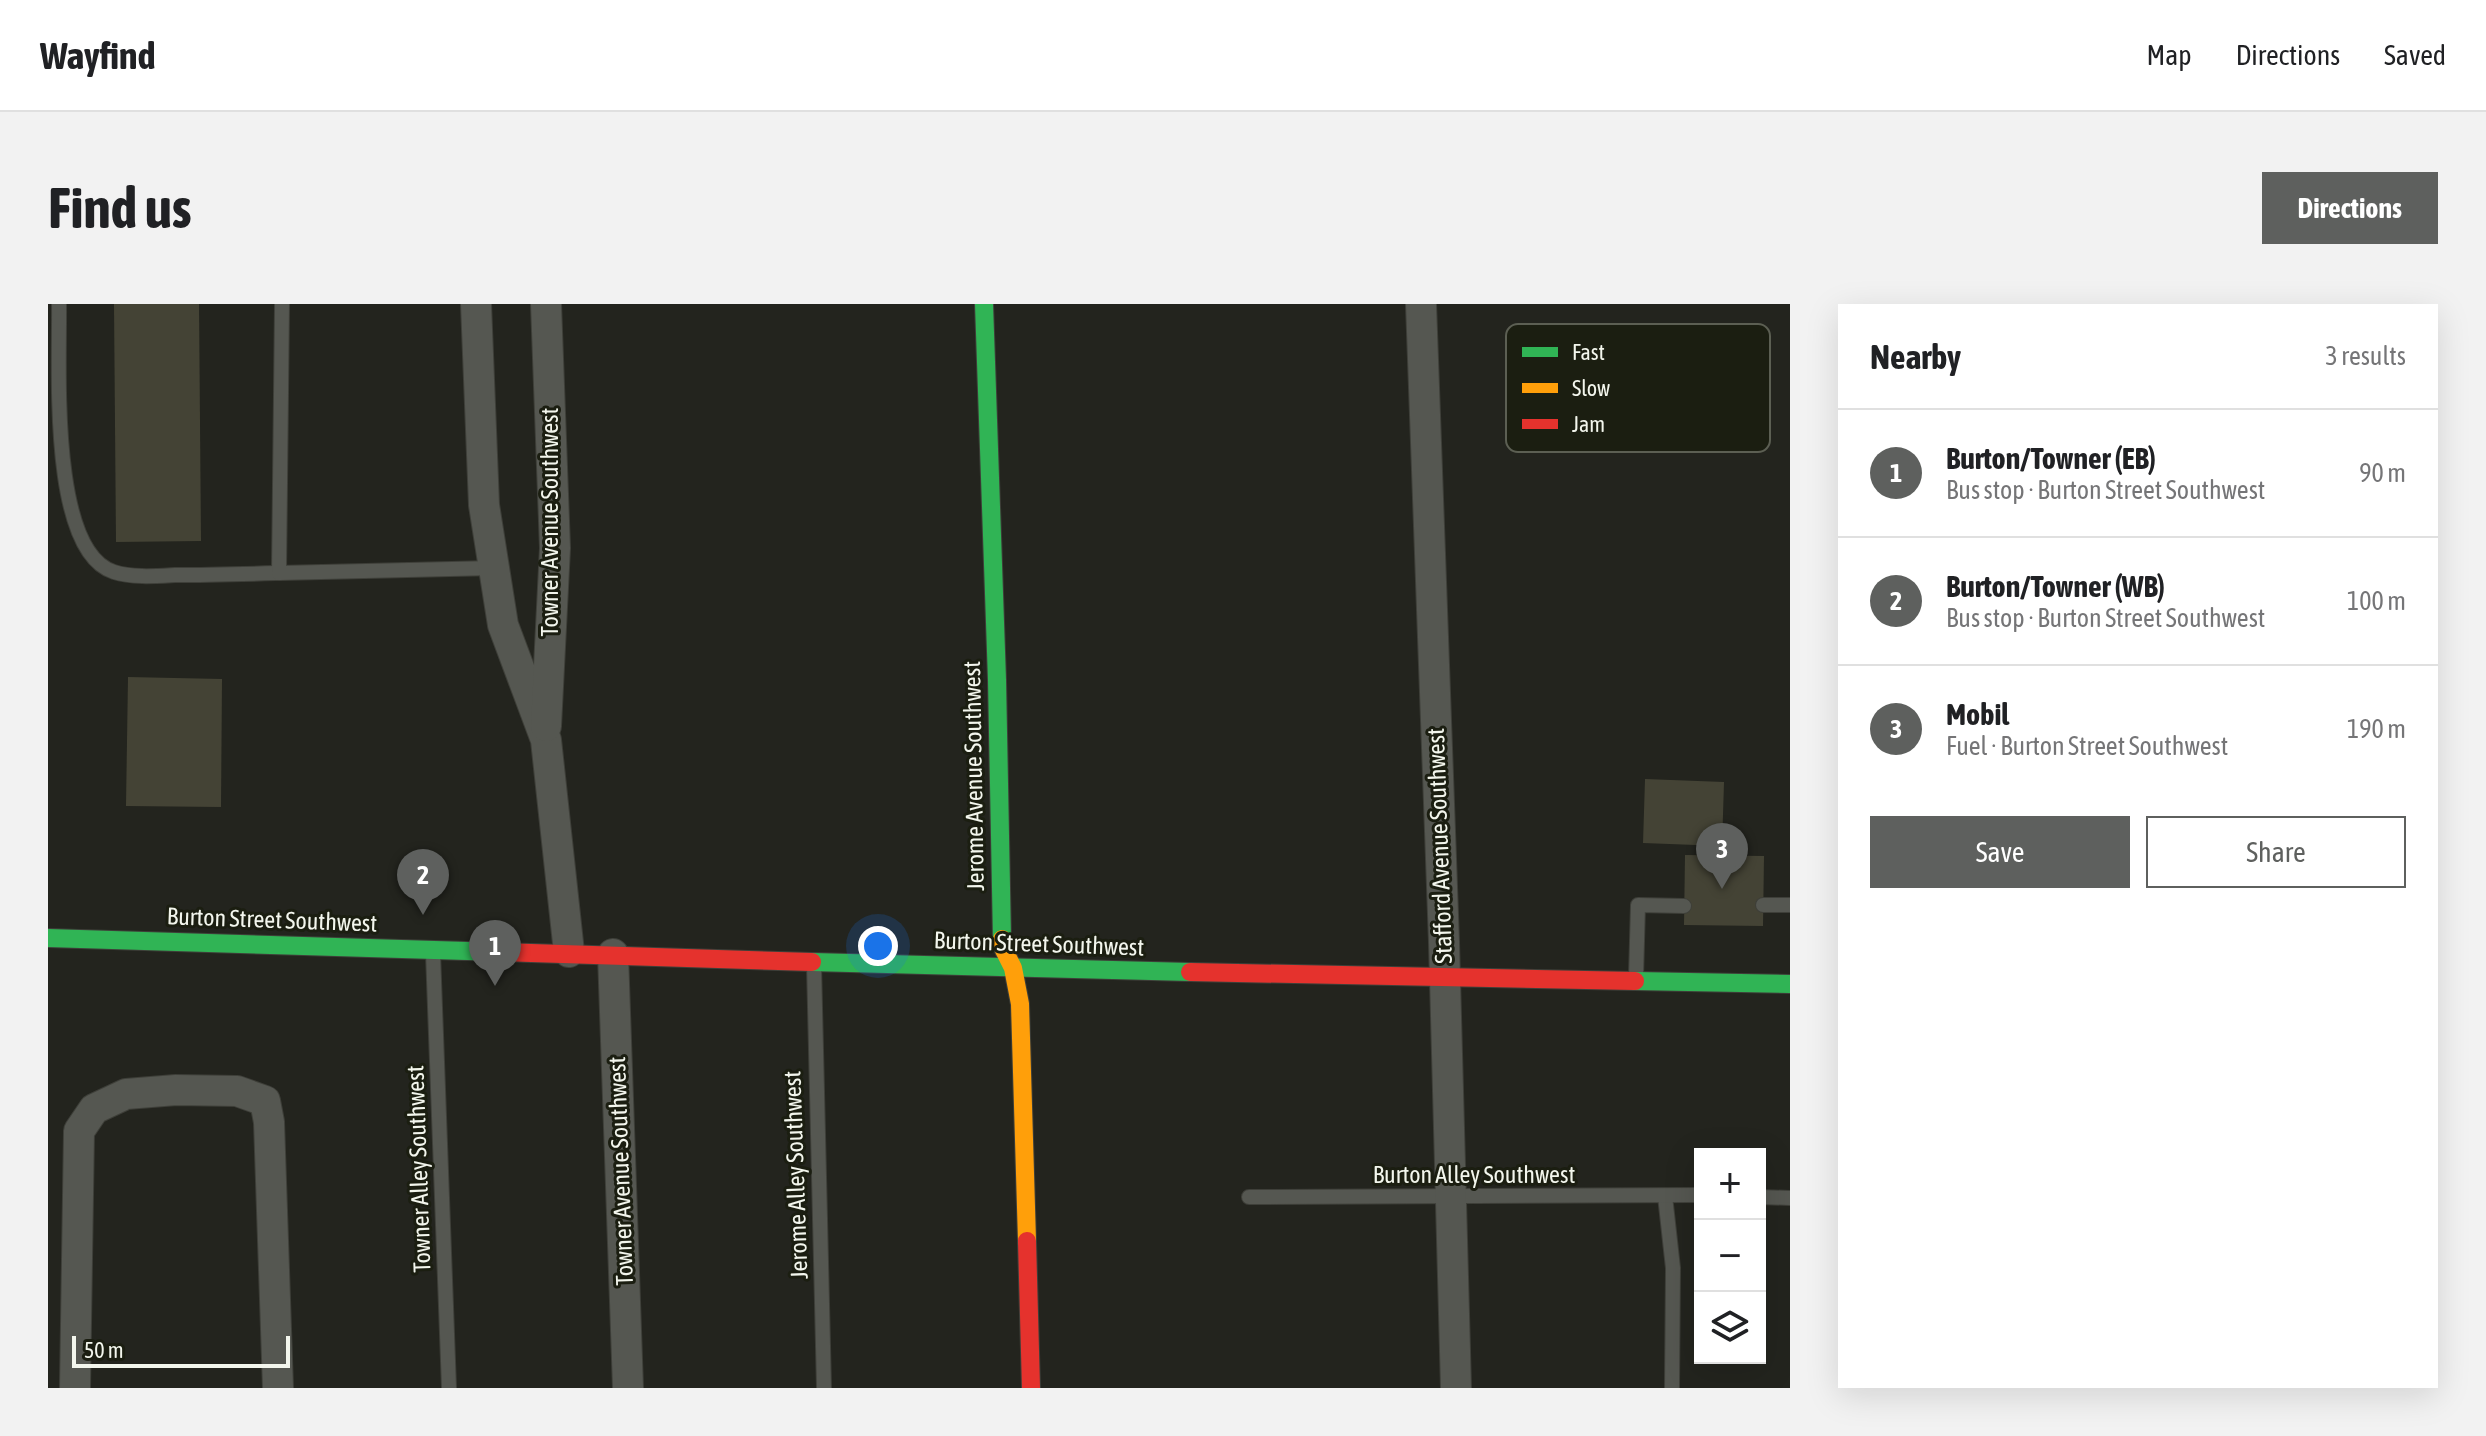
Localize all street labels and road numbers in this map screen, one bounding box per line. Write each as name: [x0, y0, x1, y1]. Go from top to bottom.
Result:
street label: Towner Avenue Southwest: [536, 407, 563, 636]
street label: Jerome Avenue Southwest: [958, 661, 989, 891]
street label: Stafford Avenue Southwest: [1422, 728, 1457, 964]
street label: Burton Street Southwest: [166, 902, 378, 937]
street label: Burton Street Southwest: [933, 926, 1145, 961]
street label: Towner Avenue Southwest: [603, 1056, 638, 1286]
street label: Towner Alley Southwest: [401, 1065, 436, 1273]
street label: Jerome Alley Southwest: [778, 1070, 813, 1280]
street label: Burton Alley Southwest: [1373, 1161, 1575, 1188]

